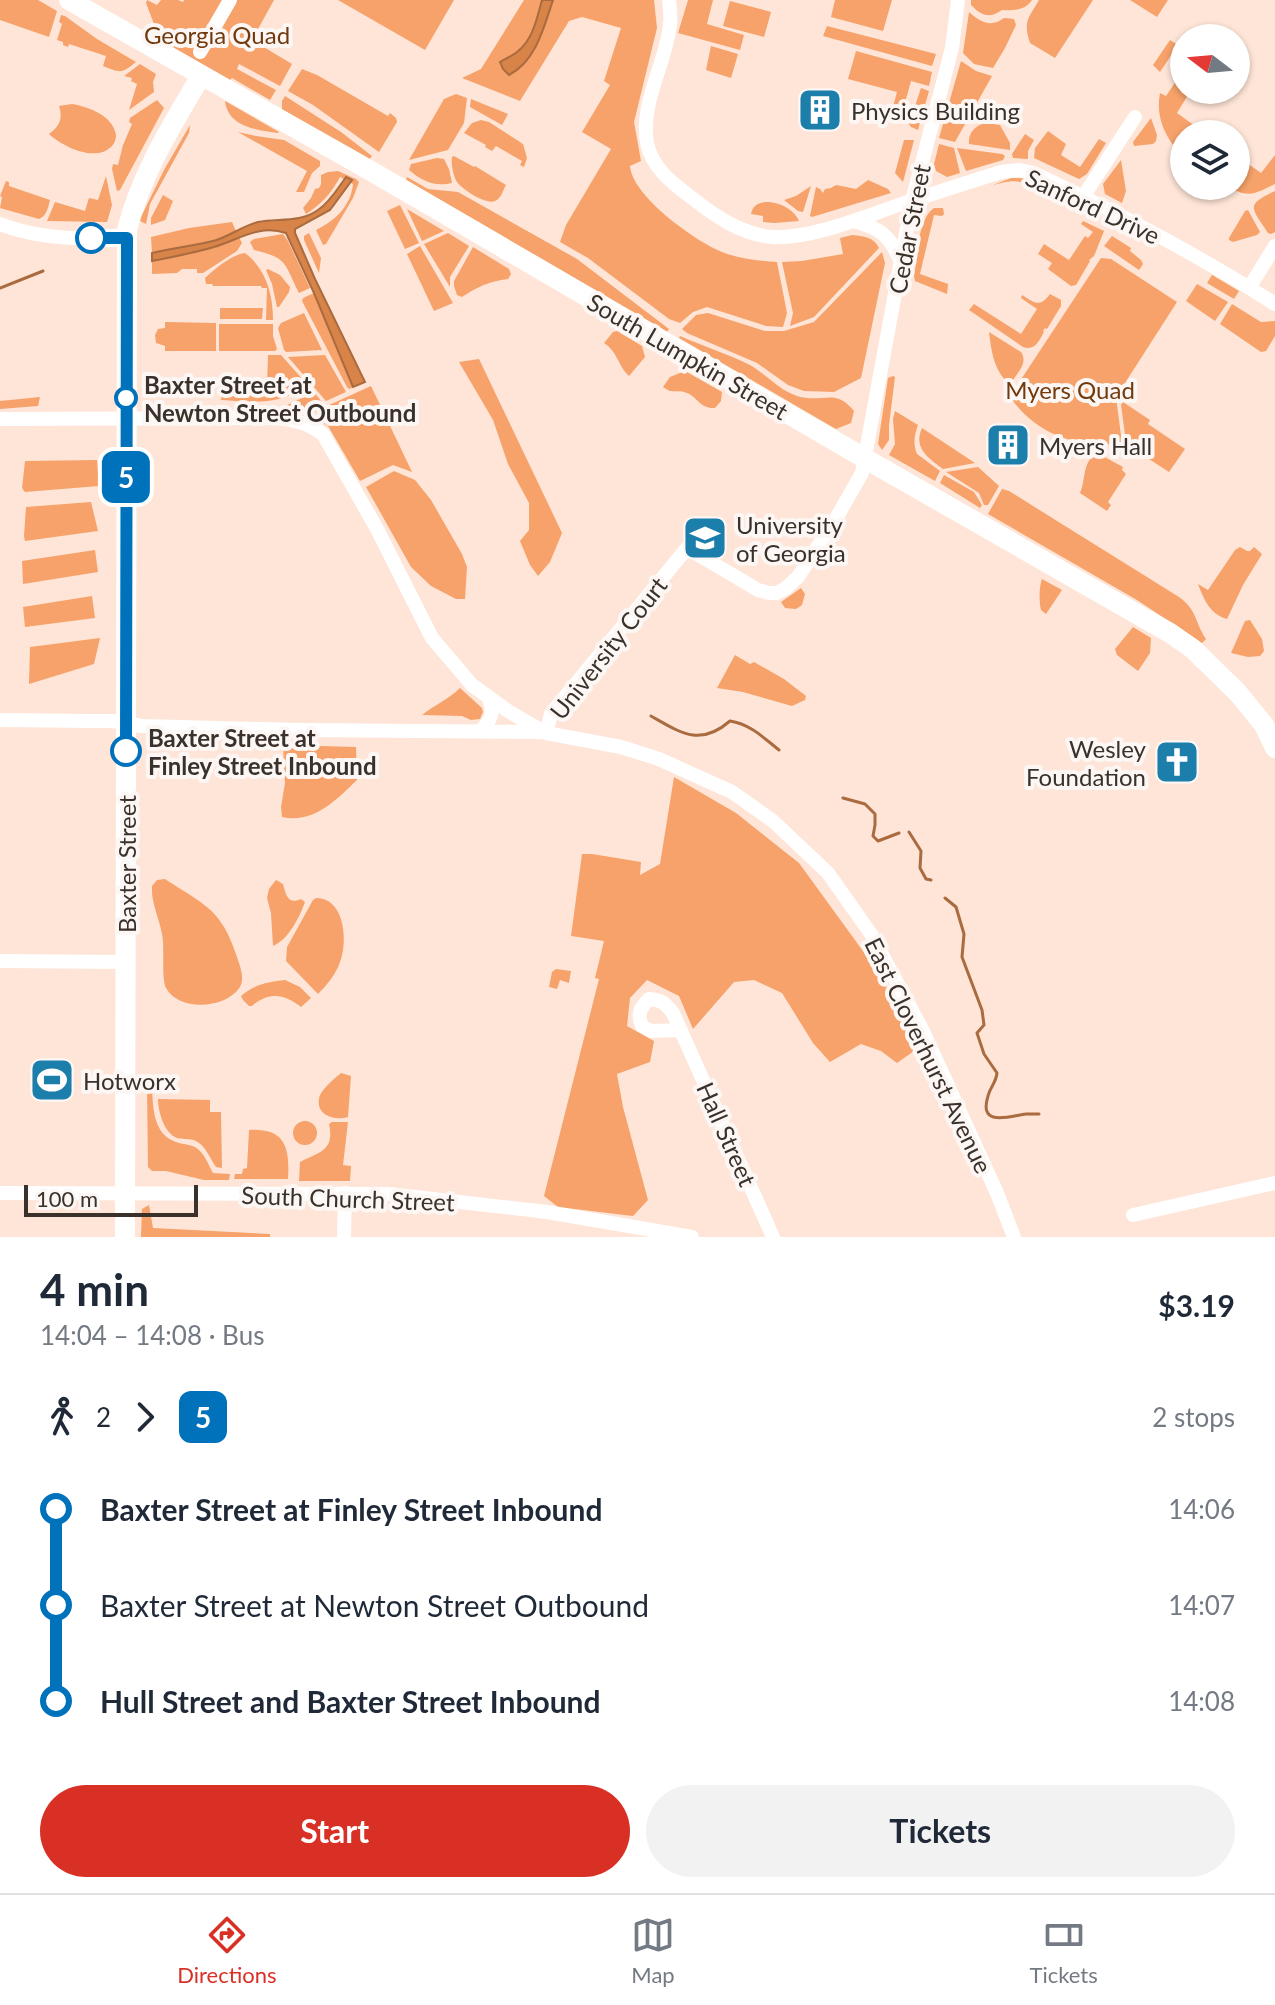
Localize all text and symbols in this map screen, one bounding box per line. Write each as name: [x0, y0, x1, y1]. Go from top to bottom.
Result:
park label: Georgia Quad: [144, 20, 290, 49]
north arrow: [1170, 24, 1250, 104]
map controls: [1170, 24, 1250, 200]
building icon: Physics Building: [796, 86, 844, 134]
place label: Physics Building: [851, 96, 1020, 125]
button: layers: [1170, 120, 1250, 200]
street label: Cedar Street: [882, 161, 936, 296]
street label: Sanford Drive: [1021, 162, 1165, 250]
unlabelled marker: [76, 223, 106, 253]
street label: South Lumpkin Street: [582, 287, 794, 425]
place label: Baxter Street at Newton Street Outbound: [144, 370, 416, 427]
park label: Myers Quad: [1005, 375, 1135, 404]
marker: Baxter Street at Newton Street Outbound: [115, 387, 137, 409]
building icon: Myers Hall: [984, 421, 1032, 469]
place label: Myers Hall: [1039, 431, 1152, 460]
line badge: 5: [100, 451, 152, 503]
text: 5: [118, 460, 134, 494]
place label: University of Georgia: [736, 510, 846, 567]
school or university icon: University of Georgia: [681, 514, 729, 562]
street label: University Court: [543, 571, 673, 725]
place label: Baxter Street at Finley Street Inbound: [148, 723, 377, 780]
place label: Wesley Foundation: [1026, 734, 1147, 791]
marker: Baxter Street at Finley Street Inbound: [111, 736, 141, 766]
church icon: Wesley Foundation: [1153, 738, 1201, 786]
street label: Baxter Street: [112, 795, 141, 933]
street label: East Cloverhurst Avenue: [859, 933, 999, 1177]
sports icon: Hotworx: [28, 1056, 76, 1104]
place label: Hotworx: [83, 1066, 176, 1095]
street label: Hall Street: [691, 1078, 763, 1191]
street label: South Church Street: [241, 1180, 455, 1216]
scale bar: [24, 1181, 198, 1217]
text: 100 m: [36, 1185, 98, 1212]
text: 4 min: [40, 1263, 149, 1315]
text: $3.19: [1158, 1287, 1235, 1323]
text: 14:04 – 14:08 · Bus: [40, 1319, 264, 1351]
icon: walk: [40, 1395, 84, 1439]
icon: forward: [123, 1395, 167, 1439]
text: 5: [195, 1400, 211, 1434]
text: 2: [96, 1401, 111, 1433]
text: 2 stops: [1152, 1401, 1235, 1433]
text: Baxter Street at Finley Street Inbound: [100, 1491, 603, 1527]
text: 14:06: [1168, 1493, 1235, 1525]
text: Baxter Street at Newton Street Outbound: [100, 1587, 649, 1623]
text: 14:07: [1168, 1589, 1235, 1621]
text: Hull Street and Baxter Street Inbound: [100, 1683, 601, 1719]
text: 14:08: [1168, 1685, 1235, 1717]
button: Start: [40, 1785, 630, 1877]
button: Tickets: [646, 1785, 1235, 1877]
tab: Directions: [177, 1913, 277, 1988]
tab: Map: [631, 1913, 675, 1988]
tab: Tickets: [1030, 1913, 1098, 1988]

